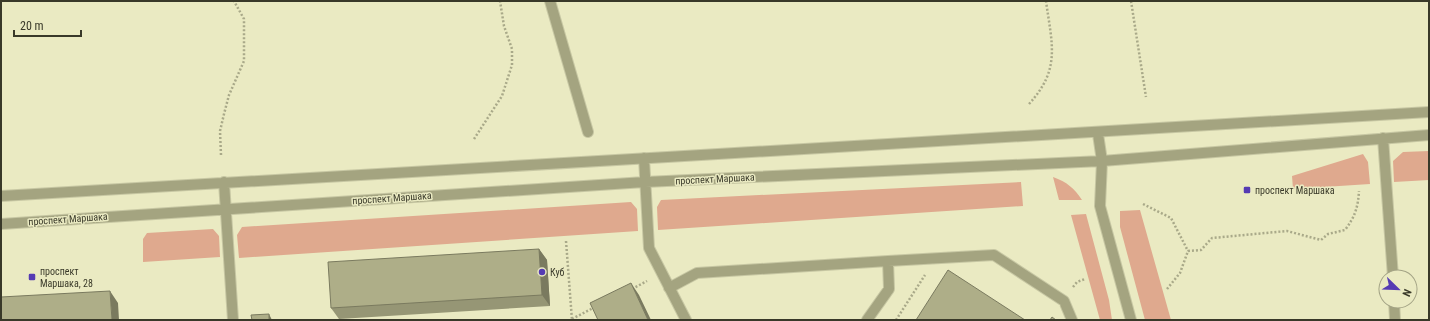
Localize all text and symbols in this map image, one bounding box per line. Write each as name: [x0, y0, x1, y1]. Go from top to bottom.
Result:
scale bar: [14, 12, 81, 38]
text: 20 m: [20, 19, 44, 33]
street label: проспект Маршака: [675, 171, 755, 187]
marker: проспект Маршака: [1242, 185, 1252, 195]
place label: проспект Маршака: [1255, 185, 1335, 196]
street label: проспект Маршака: [352, 190, 432, 206]
street label: проспект Маршака: [28, 211, 108, 227]
place label: проспект Маршака, 28: [40, 266, 93, 289]
marker: Куб: [537, 267, 547, 277]
place label: Куб: [550, 267, 565, 278]
north arrow: [1378, 269, 1418, 309]
marker: проспект Маршака, 28: [27, 272, 37, 282]
text: N: [1399, 287, 1414, 299]

